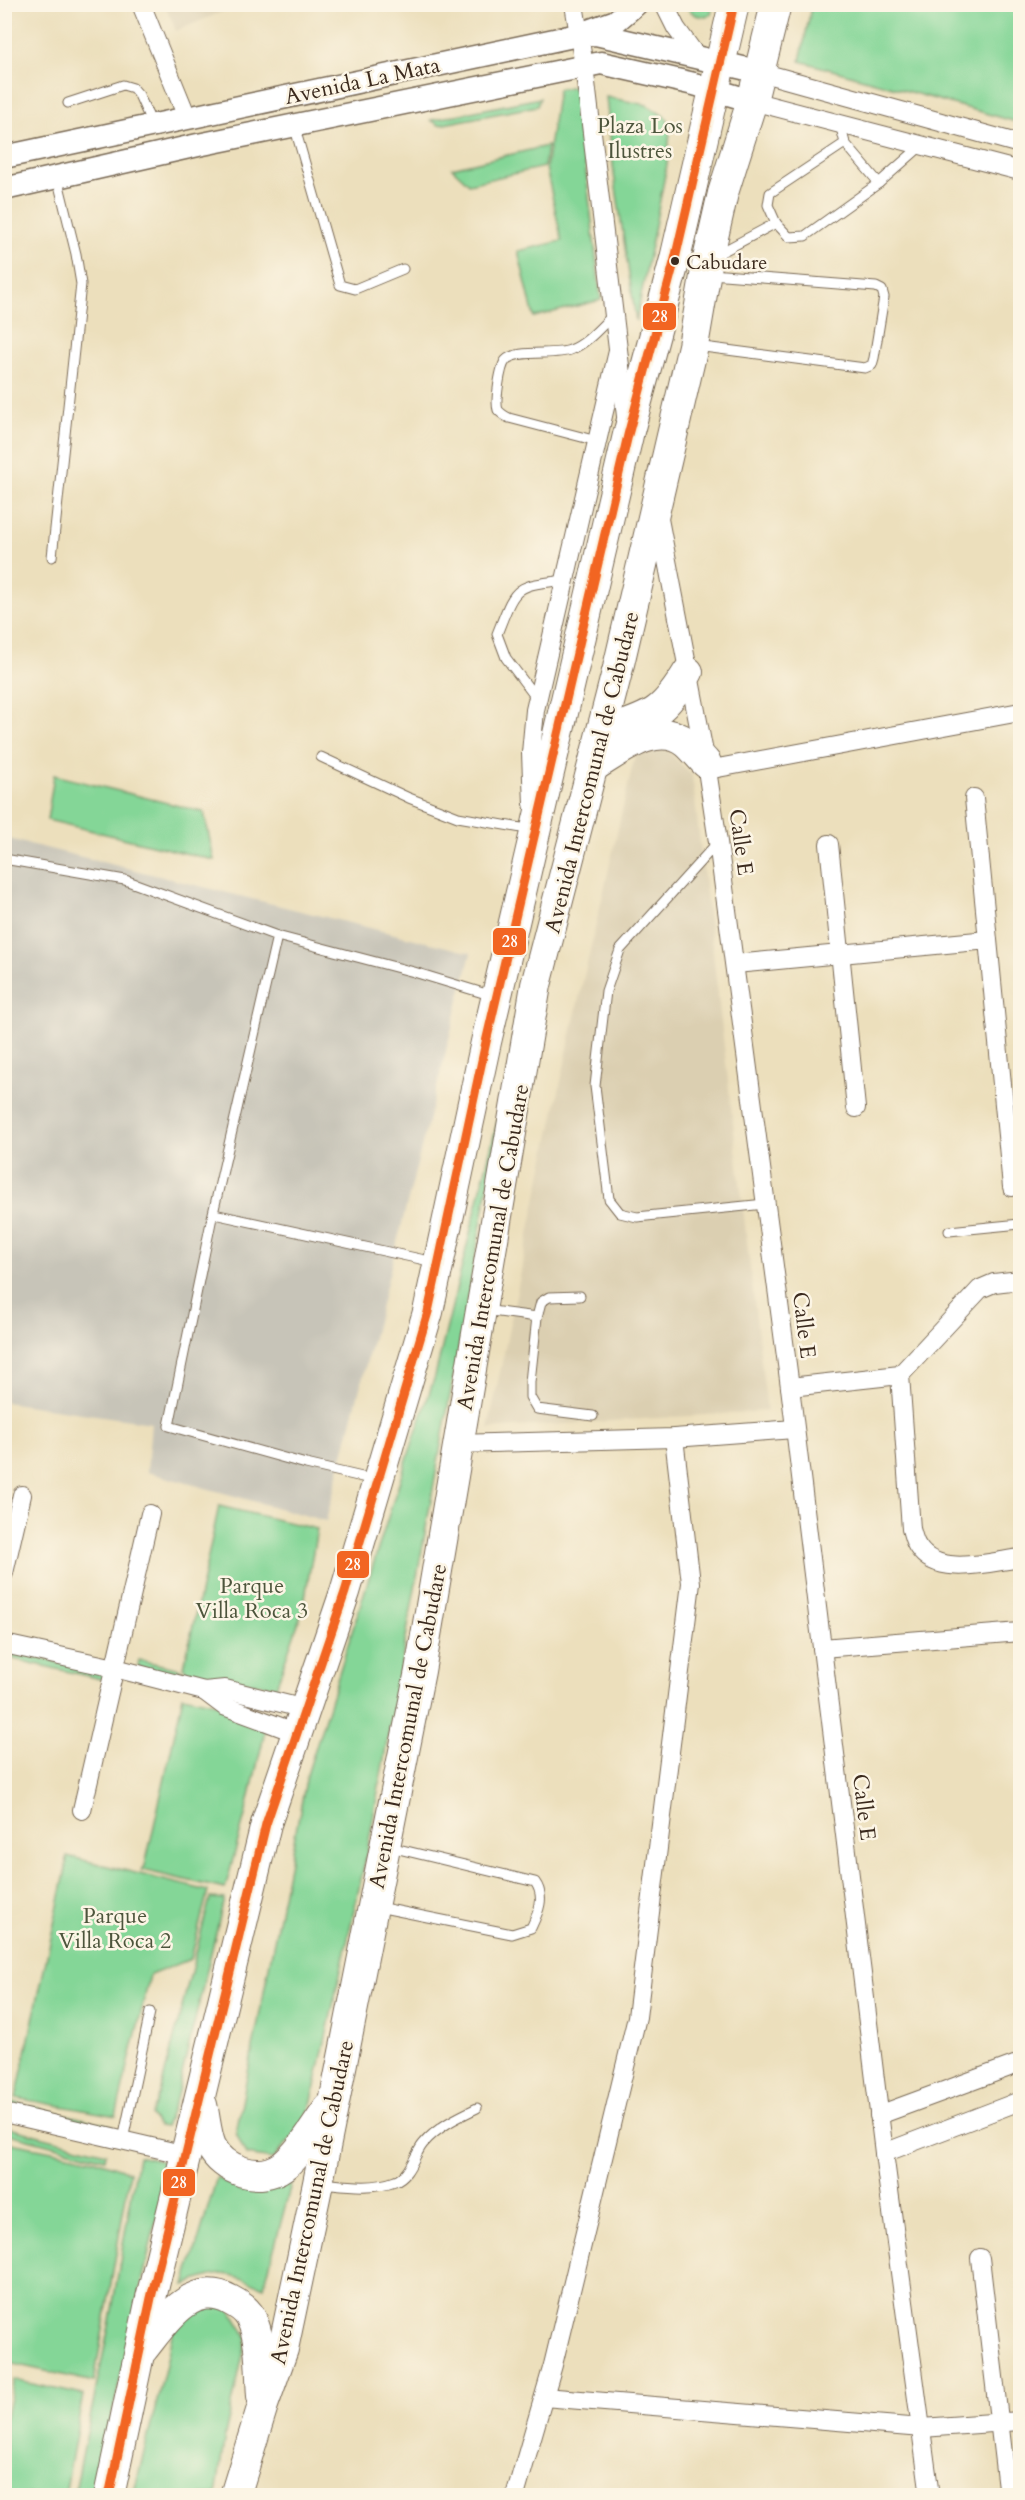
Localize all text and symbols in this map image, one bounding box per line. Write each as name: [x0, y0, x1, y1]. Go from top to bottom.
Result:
street label: Avenida La Mata: [282, 50, 443, 112]
park label: Plaza Los Ilustres: [597, 111, 683, 166]
place label: Cabudare: [686, 249, 767, 276]
marker: Cabudare: [669, 255, 681, 267]
line badge: 28: [642, 302, 677, 331]
text: 28: [652, 306, 668, 328]
street label: Avenida Intercomunal de Cabudare: [537, 608, 647, 936]
street label: Calle E: [721, 807, 761, 877]
line badge: 28: [492, 927, 527, 956]
text: 28: [502, 931, 518, 953]
street label: Avenida Intercomunal de Cabudare: [449, 1082, 536, 1413]
street label: Calle E: [785, 1290, 823, 1360]
line badge: 28: [336, 1550, 370, 1579]
text: 28: [345, 1554, 361, 1576]
street label: Avenida Intercomunal de Cabudare: [362, 1561, 454, 1891]
park label: Parque Villa Roca 3: [196, 1571, 308, 1626]
street label: Calle E: [845, 1772, 883, 1842]
park label: Parque Villa Roca 2: [59, 1901, 171, 1956]
street label: Avenida Intercomunal de Cabudare: [263, 2037, 361, 2367]
line badge: 28: [162, 2168, 196, 2197]
text: 28: [171, 2172, 187, 2194]

